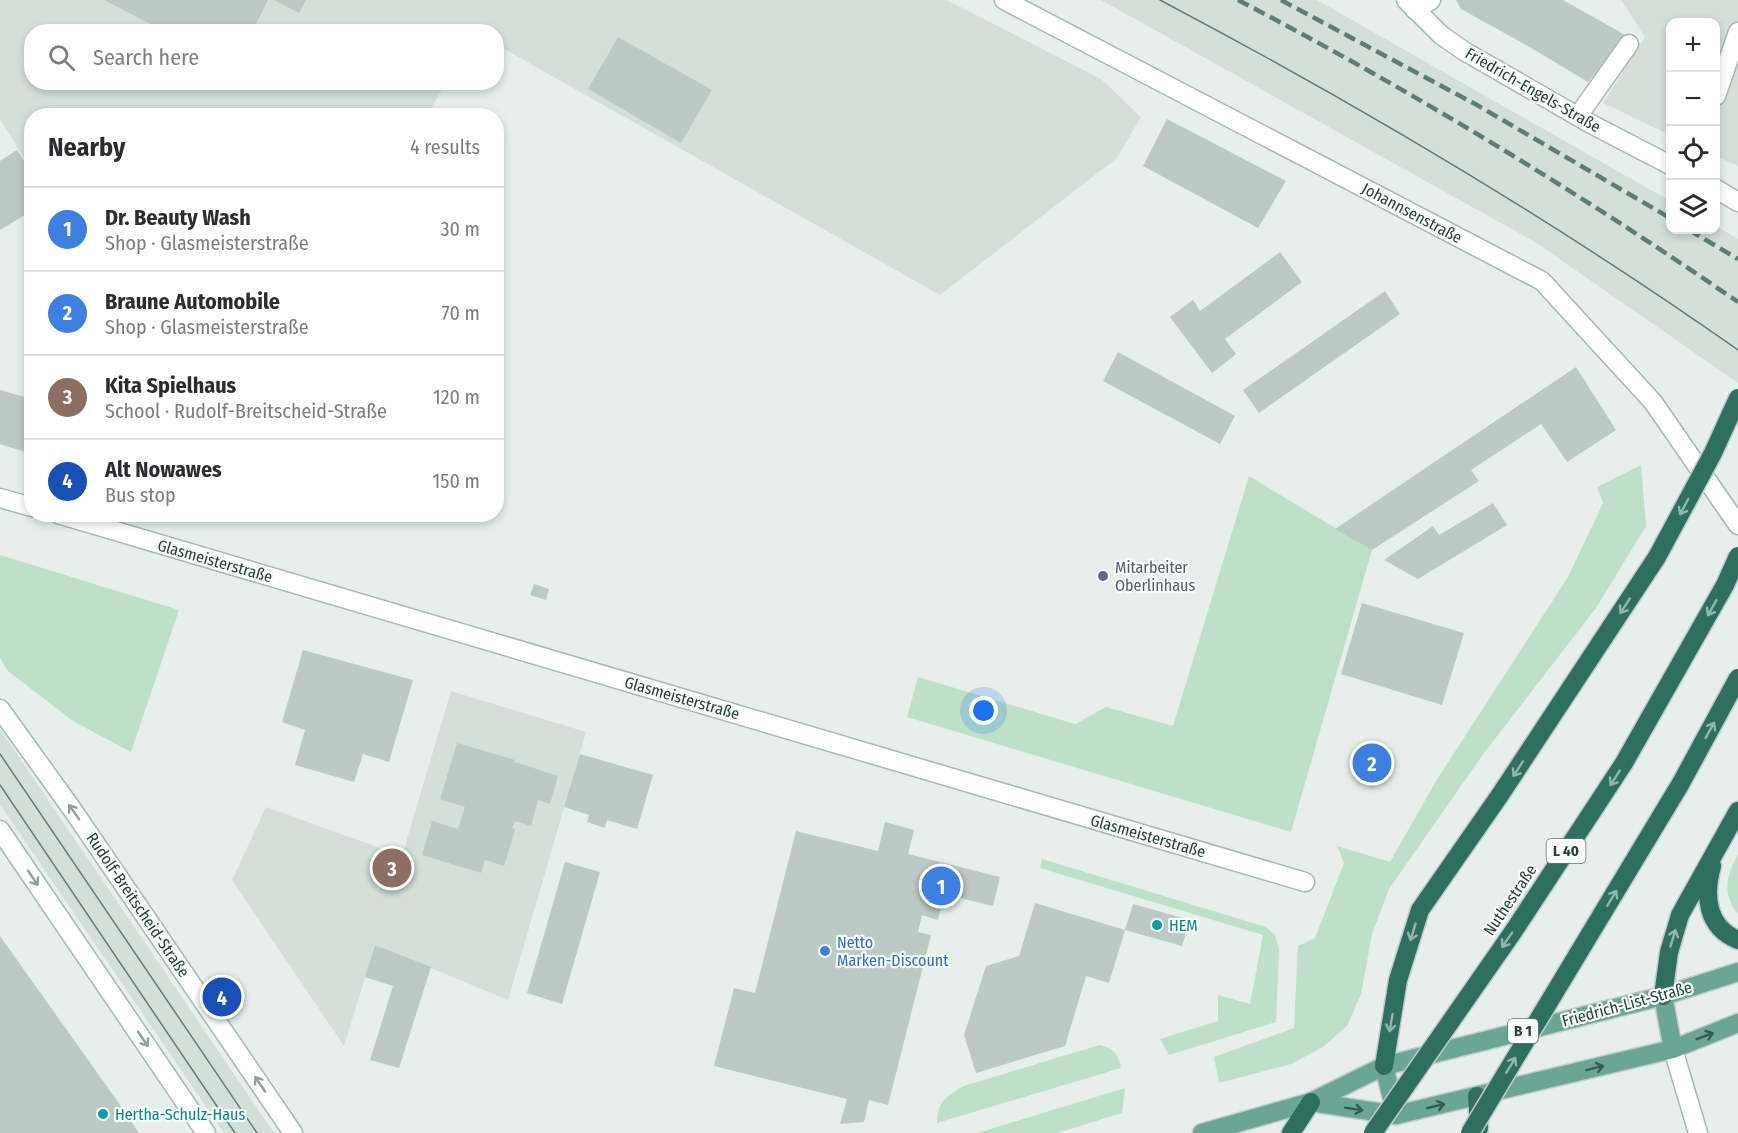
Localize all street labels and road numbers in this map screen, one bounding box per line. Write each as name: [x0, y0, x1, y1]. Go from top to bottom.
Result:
street label: Friedrich-Engels-Straße: [1462, 44, 1604, 137]
street label: Johannsenstraße: [1359, 179, 1465, 247]
street label: Glasmeisterstraße: [155, 536, 275, 587]
street label: Glasmeisterstraße: [622, 673, 742, 724]
street label: Glasmeisterstraße: [1088, 811, 1208, 862]
street label: Rudolf-Breitscheid-Straße: [83, 829, 194, 981]
road number: L 40: [1546, 839, 1586, 863]
street label: Nuthestraße: [1479, 861, 1541, 939]
street label: Friedrich-List-Straße: [1560, 977, 1694, 1030]
road number: B 1: [1508, 1019, 1538, 1043]

